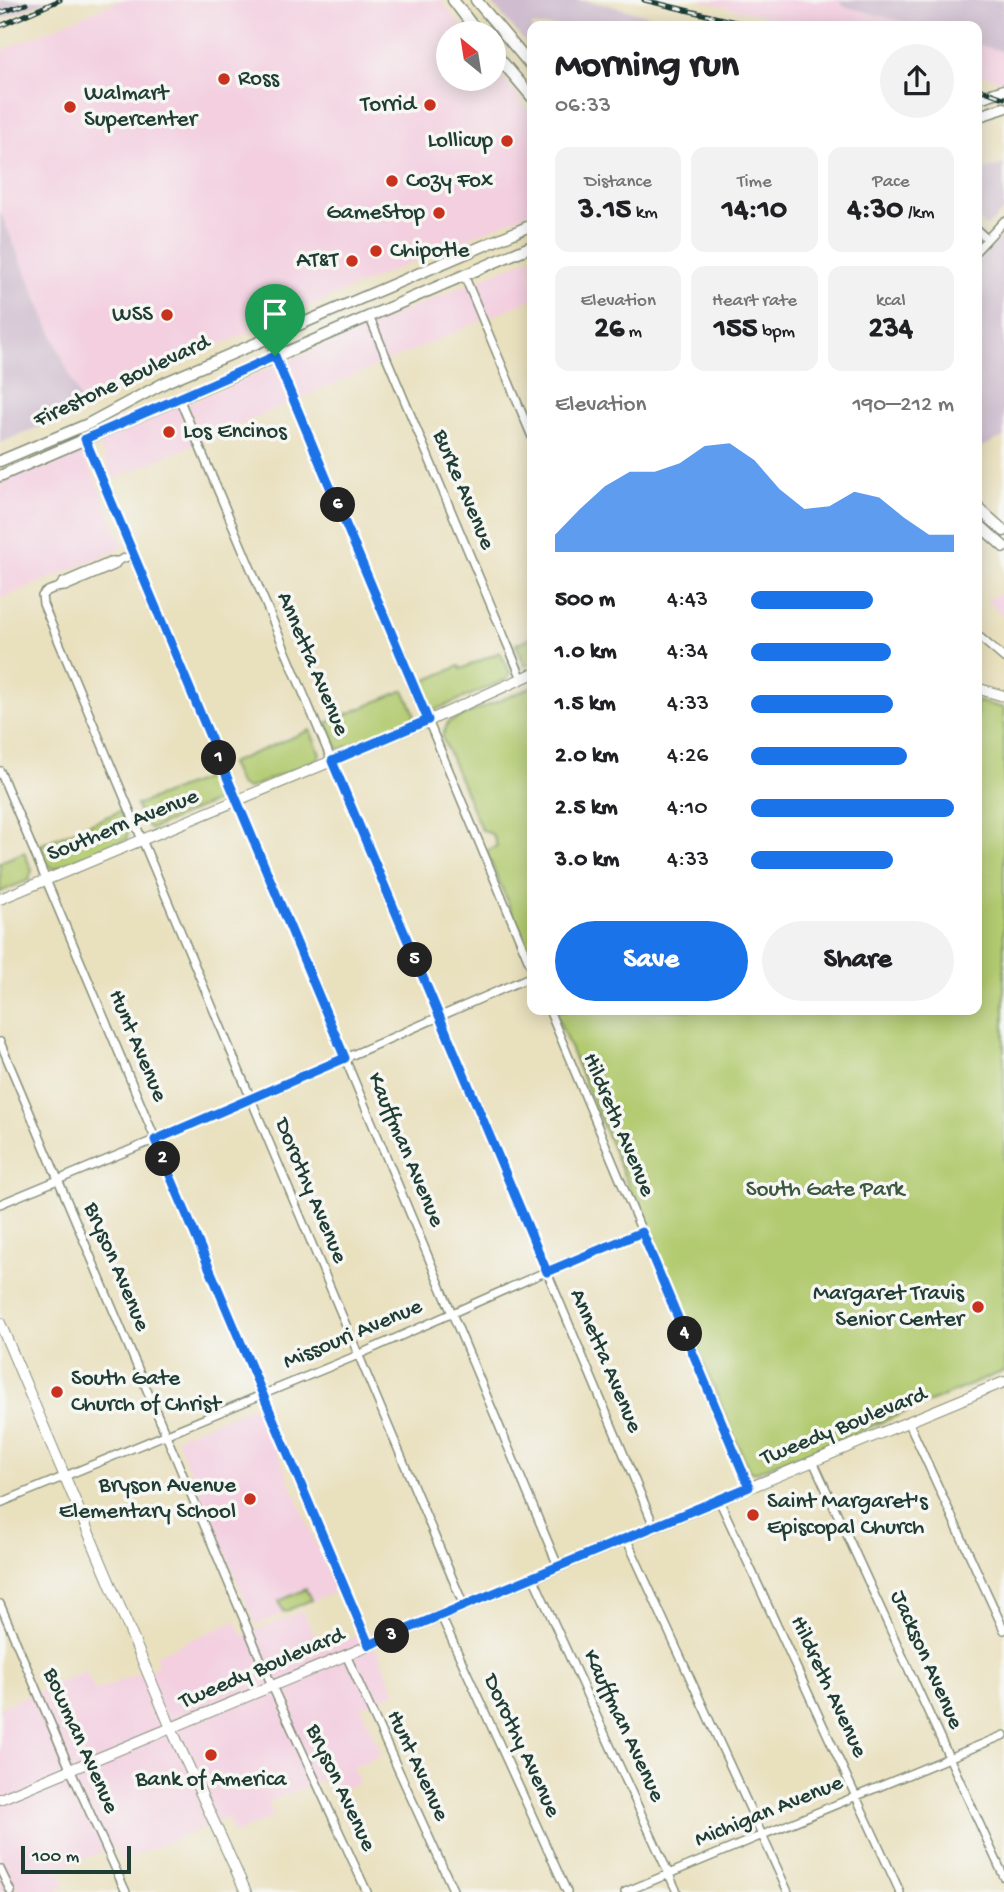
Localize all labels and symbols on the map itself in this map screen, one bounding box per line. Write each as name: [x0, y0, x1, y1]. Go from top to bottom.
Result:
north arrow: [436, 21, 506, 91]
place label: Ross: [238, 66, 279, 93]
marker: Ross: [216, 71, 232, 87]
place label: Walmart Supercenter: [84, 81, 199, 134]
place label: Torrid: [358, 92, 418, 119]
marker: Torrid: [422, 97, 438, 113]
marker: Walmart Supercenter: [62, 99, 78, 115]
place label: Lollicup: [428, 128, 493, 155]
marker: Lollicup: [499, 133, 515, 149]
place label: Cozy Fox: [406, 168, 493, 195]
marker: Cozy Fox: [384, 173, 400, 189]
place label: GameStop: [326, 200, 425, 227]
marker: GameStop: [431, 205, 447, 221]
place label: Chipotle: [390, 238, 471, 265]
marker: Chipotle: [368, 243, 384, 259]
place label: AT&T: [296, 248, 339, 275]
marker: AT&T: [344, 253, 360, 269]
pin: [245, 284, 305, 356]
place label: WSS: [112, 302, 153, 329]
marker: WSS: [159, 307, 175, 323]
street label: Firestone Boulevard: [29, 329, 216, 435]
place label: Los Encinos: [183, 419, 287, 446]
marker: Los Encinos: [161, 424, 177, 440]
street label: Burke Avenue: [425, 425, 501, 555]
pin: 6: [320, 488, 356, 522]
street label: Annetta Avenue: [270, 588, 355, 741]
pin: 1: [202, 740, 236, 776]
street label: Southern Avenue: [43, 783, 204, 869]
pin: 5: [398, 942, 432, 978]
street label: Hunt Avenue: [101, 986, 173, 1107]
street label: Hildreth Avenue: [576, 1049, 661, 1202]
street label: Kauffman Avenue: [360, 1069, 450, 1232]
street label: Dorothy Avenue: [267, 1113, 353, 1269]
pin: 2: [146, 1142, 180, 1176]
park label: South Gate Park: [746, 1177, 907, 1204]
street label: Bryson Avenue: [76, 1198, 156, 1336]
place label: Margaret Travis Senior Center: [813, 1281, 966, 1334]
street label: Annetta Avenue: [563, 1285, 648, 1438]
street label: Missouri Avenue: [279, 1293, 428, 1376]
marker: Margaret Travis Senior Center: [970, 1299, 986, 1315]
pin: 4: [668, 1316, 702, 1352]
place label: South Gate Church of Christ: [71, 1366, 222, 1419]
street label: Tweedy Boulevard: [755, 1381, 932, 1473]
marker: South Gate Church of Christ: [49, 1384, 65, 1400]
place label: Bryson Avenue Elementary School: [59, 1473, 237, 1526]
place label: Saint Margaret's Episcopal Church: [767, 1489, 928, 1542]
marker: Bryson Avenue Elementary School: [242, 1491, 258, 1507]
marker: Saint Margaret's Episcopal Church: [745, 1507, 761, 1523]
street label: Jackson Avenue: [883, 1586, 969, 1735]
street label: Hildreth Avenue: [783, 1612, 873, 1763]
pin: 3: [374, 1618, 410, 1654]
street label: Tweedy Boulevard: [174, 1621, 350, 1717]
street label: Kauffman Avenue: [576, 1646, 671, 1807]
street label: Bowman Avenue: [35, 1663, 125, 1819]
street label: Dorothy Avenue: [475, 1668, 566, 1823]
street label: Hunt Avenue: [380, 1706, 455, 1827]
street label: Bryson Avenue: [298, 1719, 382, 1857]
marker: Bank of America: [203, 1747, 219, 1763]
place label: Bank of America: [134, 1767, 288, 1794]
street label: Michigan Avenue: [691, 1770, 848, 1854]
scale bar: [21, 1843, 131, 1875]

